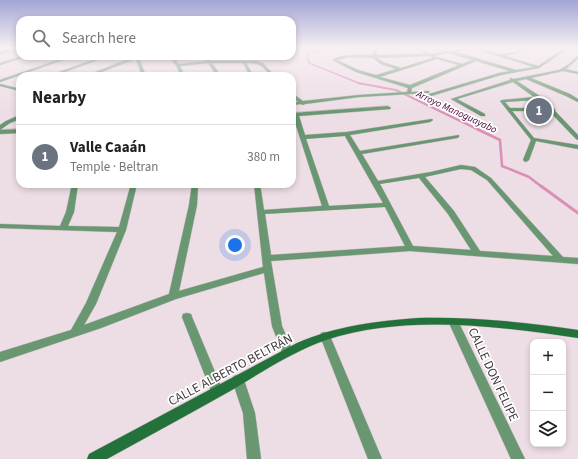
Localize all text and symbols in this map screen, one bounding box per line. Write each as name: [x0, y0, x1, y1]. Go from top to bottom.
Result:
search box: [16, 16, 296, 60]
icon: search: [30, 27, 52, 49]
text: Search here: [62, 28, 136, 49]
text: Nearby: [32, 86, 86, 110]
water label: Arroyo Manoguayabo: [413, 87, 499, 137]
pin: 1: [526, 96, 552, 126]
text: Valle Caaán: [70, 137, 146, 158]
text: 1: [42, 148, 48, 166]
text: 380 m: [247, 148, 280, 166]
text: Temple · Beltran: [70, 158, 158, 176]
your location: [225, 235, 245, 255]
street label: CALLE DON FELIPE: [464, 325, 523, 424]
street label: CALLE ALBERTO BELTRÁN: [165, 329, 296, 410]
map controls: [530, 339, 566, 447]
button: +: [530, 339, 566, 375]
button: −: [530, 375, 566, 411]
button: layers: [530, 411, 566, 447]

